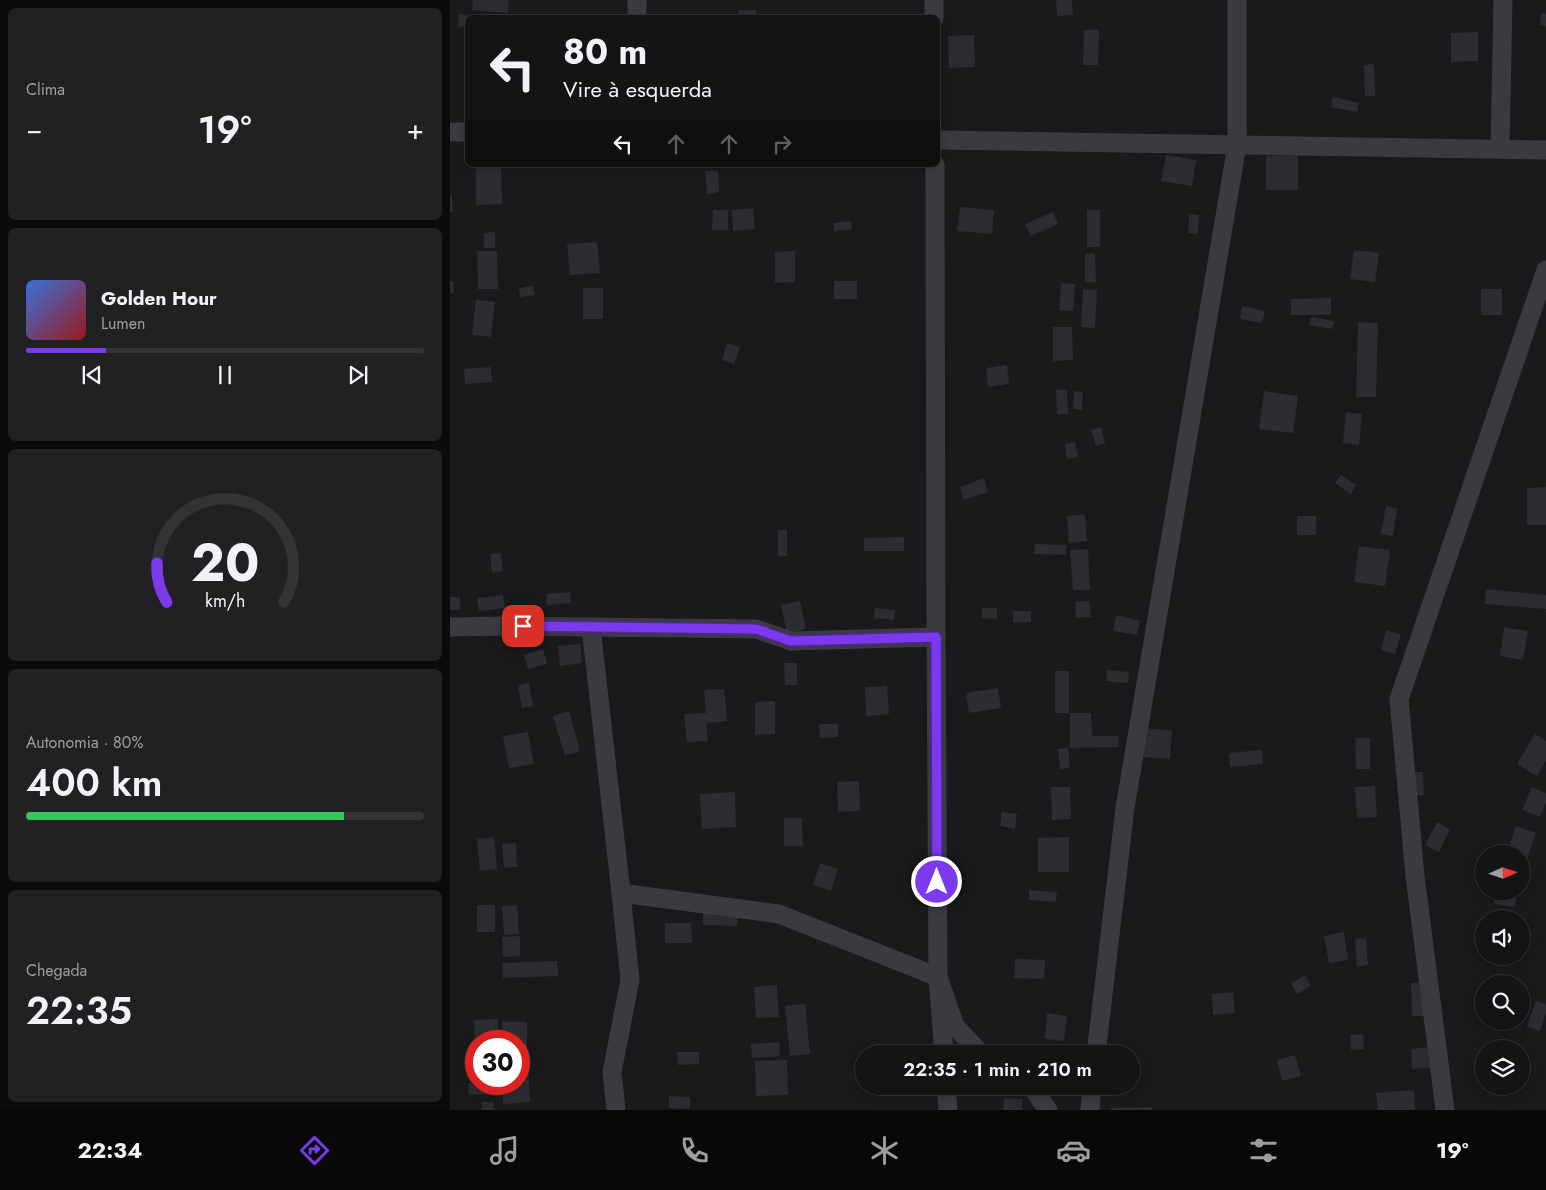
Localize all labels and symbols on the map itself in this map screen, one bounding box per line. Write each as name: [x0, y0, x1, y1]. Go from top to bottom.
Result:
pin: [502, 605, 544, 647]
north arrow: [1475, 845, 1530, 900]
position arrow: [910, 855, 962, 907]
speed limit sign: 30: [465, 1030, 530, 1095]

